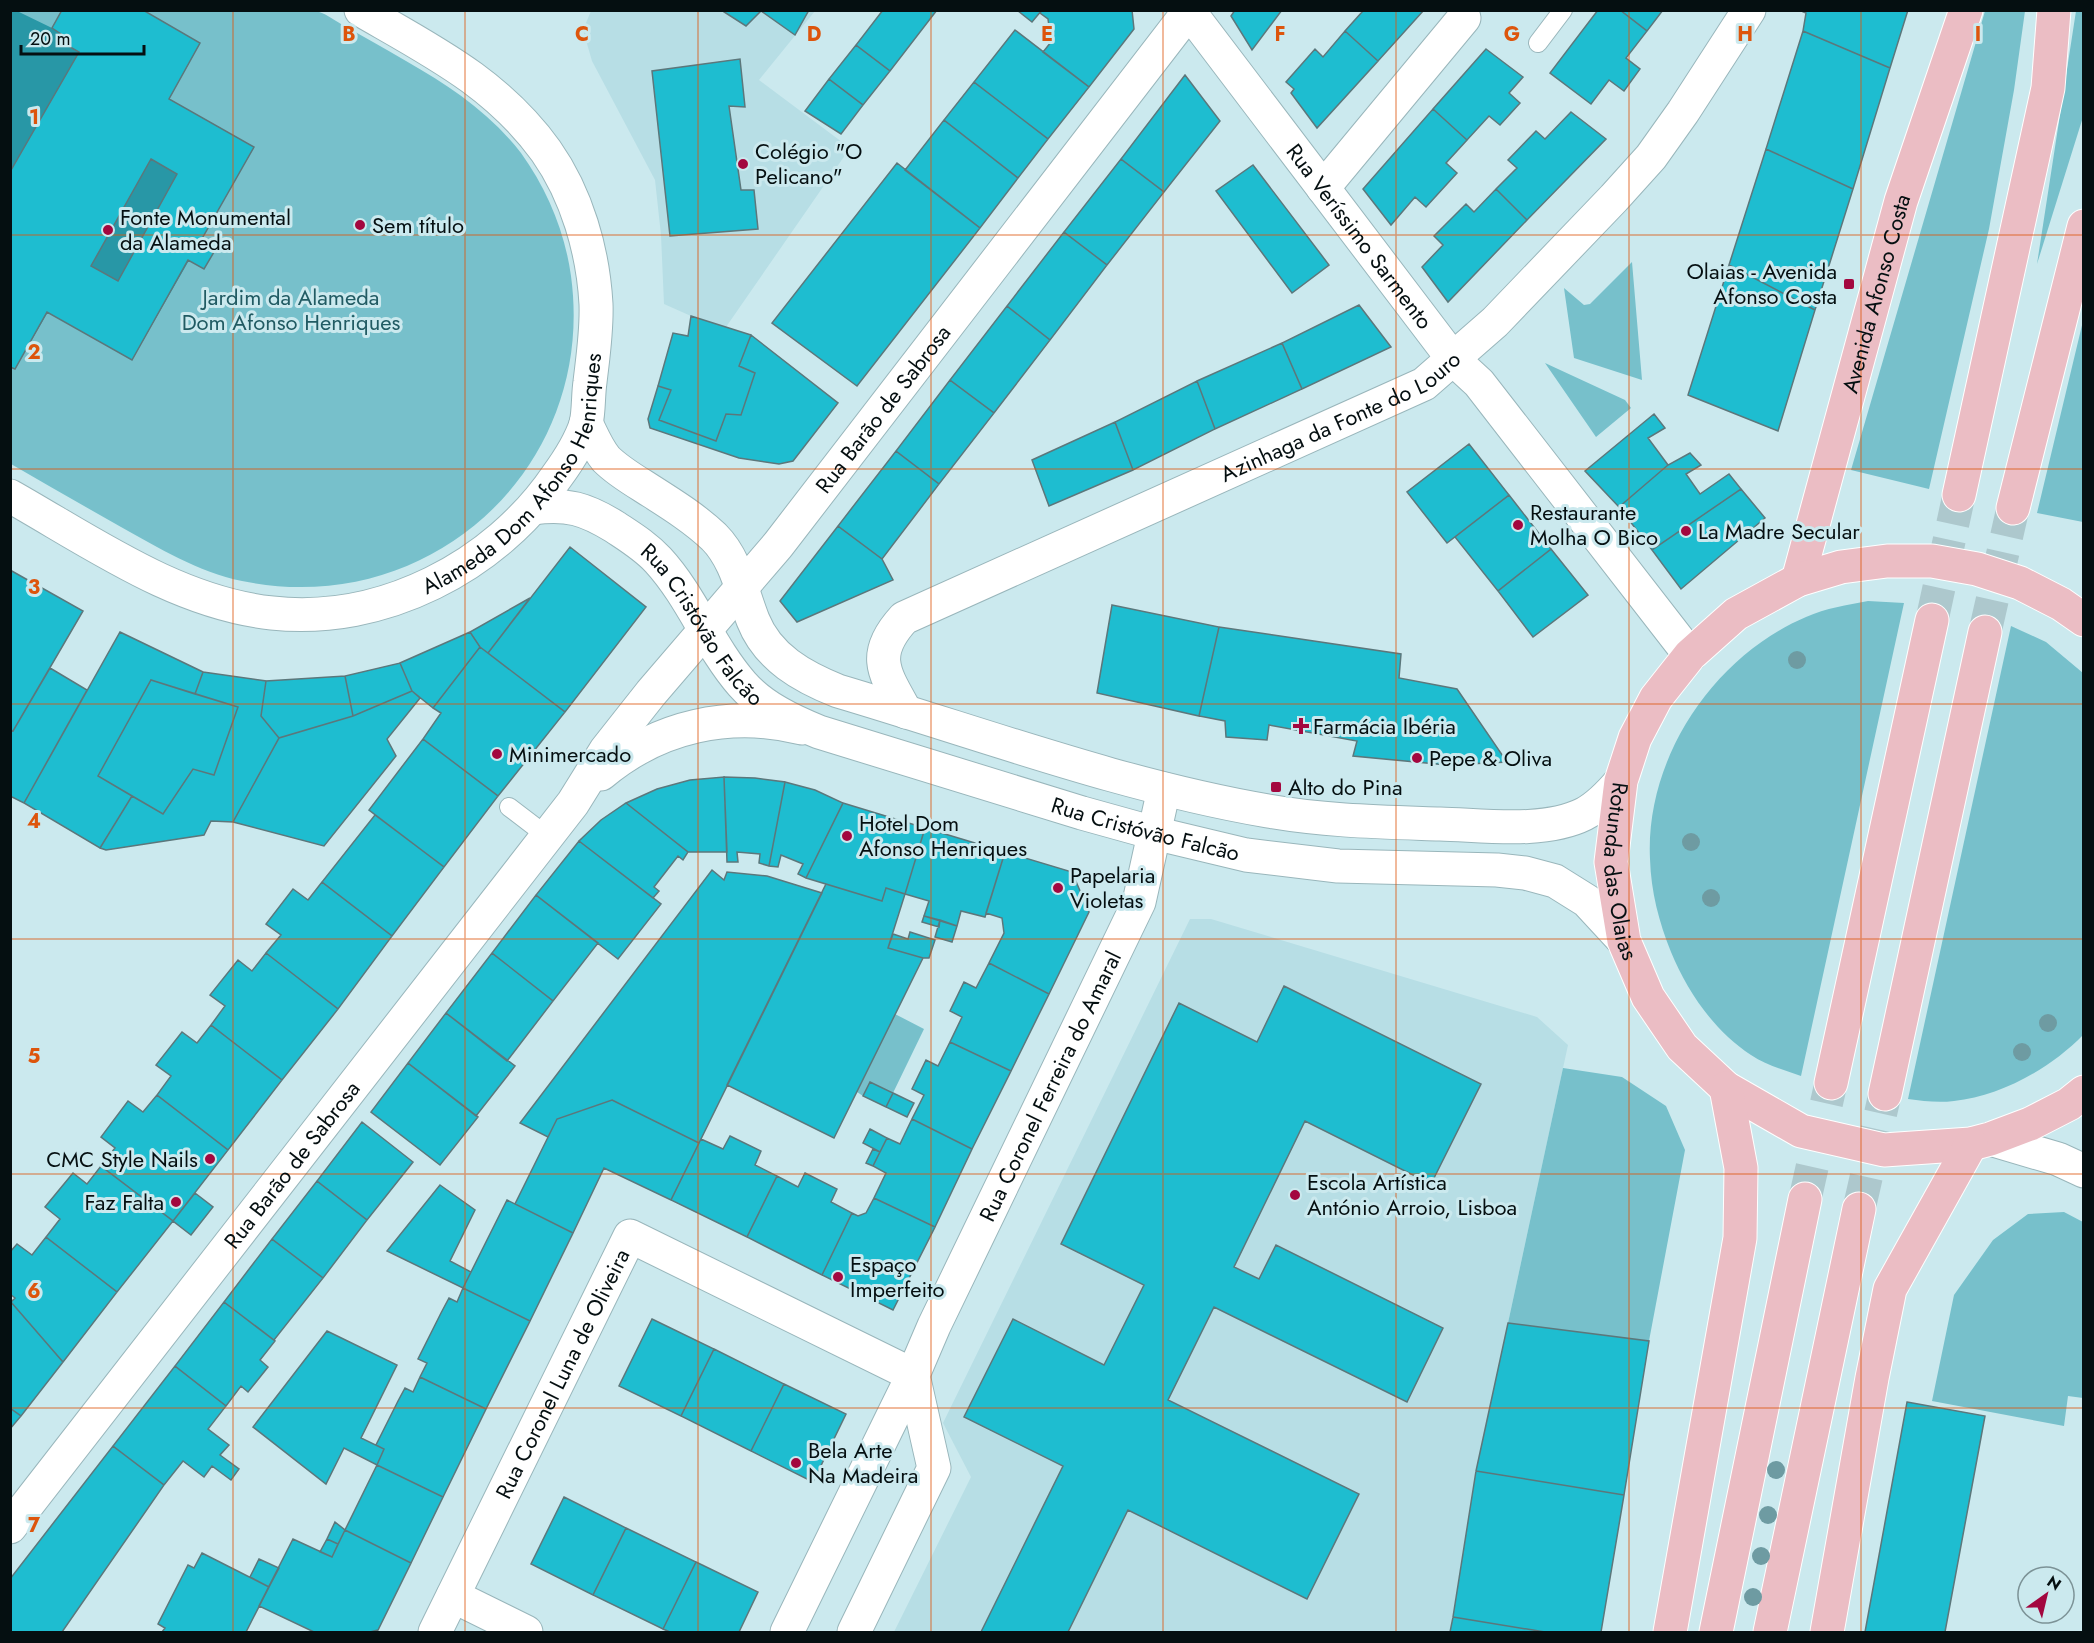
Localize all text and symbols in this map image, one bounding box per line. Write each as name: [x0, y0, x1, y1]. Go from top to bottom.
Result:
scale bar: [21, 18, 144, 56]
text: B: [342, 20, 356, 49]
text: C: [575, 20, 589, 49]
text: D: [807, 20, 821, 49]
text: E: [1041, 20, 1053, 49]
text: F: [1274, 20, 1286, 49]
text: G: [1504, 20, 1520, 49]
text: H: [1737, 20, 1753, 49]
text: I: [1975, 20, 1981, 49]
text: 20 m: [30, 26, 70, 52]
text: 1: [29, 103, 39, 132]
place label: Colégio "O Pelicano": [755, 135, 862, 192]
street label: Rua Veríssimo Sarmento: [1279, 137, 1441, 336]
marker: Colégio "O Pelicano": [736, 157, 750, 171]
street label: Avenida Afonso Costa: [1834, 189, 1918, 396]
place label: Fonte Monumental da Alameda: [120, 201, 291, 258]
place label: Sem título: [372, 209, 464, 241]
marker: Sem título: [353, 218, 367, 232]
marker: Fonte Monumental da Alameda: [101, 223, 115, 237]
place label: Olaias - Avenida Afonso Costa: [1686, 255, 1837, 312]
marker: Olaias - Avenida Afonso Costa: [1842, 277, 1856, 291]
park label: Jardim da Alameda Dom Afonso Henriques: [182, 281, 401, 338]
street label: Rua Barão de Sabrosa: [808, 318, 958, 500]
text: 2: [27, 338, 41, 367]
street label: Azinhaga da Fonte do Louro: [1215, 343, 1467, 490]
street label: Alameda Dom Afonso Henriques: [416, 351, 609, 602]
place label: Restaurante Molha O Bico: [1530, 496, 1658, 553]
place label: La Madre Secular: [1698, 515, 1860, 547]
marker: Restaurante Molha O Bico: [1511, 518, 1525, 532]
marker: La Madre Secular: [1679, 524, 1693, 538]
street label: Rua Cristóvão Falcão: [634, 535, 770, 713]
text: 3: [28, 573, 40, 602]
place label: Farmácia Ibéria: [1313, 710, 1456, 742]
marker: Farmácia Ibéria: [1294, 719, 1308, 733]
place label: Minimercado: [509, 738, 631, 770]
place label: Pepe & Oliva: [1429, 742, 1552, 774]
marker: Minimercado: [490, 747, 504, 761]
marker: Pepe & Oliva: [1410, 751, 1424, 765]
place label: Alto do Pina: [1288, 771, 1403, 803]
marker: Alto do Pina: [1269, 780, 1283, 794]
street label: Rotunda das Olaias: [1595, 780, 1646, 965]
street label: Rua Cristóvão Falcão: [1047, 789, 1243, 869]
text: 4: [27, 807, 41, 836]
place label: Hotel Dom Afonso Henriques: [859, 807, 1027, 864]
marker: Hotel Dom Afonso Henriques: [840, 829, 854, 843]
place label: Papelaria Violetas: [1070, 859, 1155, 916]
marker: Papelaria Violetas: [1051, 881, 1065, 895]
street label: Rua Coronel Ferreira do Amaral: [971, 945, 1129, 1227]
text: 5: [28, 1042, 41, 1071]
street label: Rua Barão de Sabrosa: [216, 1074, 367, 1255]
place label: CMC Style Nails: [46, 1143, 198, 1175]
marker: CMC Style Nails: [203, 1152, 217, 1166]
place label: Escola Artística António Arroio, Lisboa: [1307, 1166, 1517, 1223]
place label: Faz Falta: [85, 1186, 164, 1218]
marker: Escola Artística António Arroio, Lisboa: [1288, 1188, 1302, 1202]
marker: Faz Falta: [169, 1195, 183, 1209]
street label: Rua Coronel Luna de Oliveira: [487, 1243, 637, 1504]
place label: Espaço Imperfeito: [850, 1248, 945, 1305]
marker: Espaço Imperfeito: [831, 1270, 845, 1284]
text: 6: [27, 1277, 41, 1306]
place label: Bela Arte Na Madeira: [808, 1434, 918, 1491]
marker: Bela Arte Na Madeira: [789, 1456, 803, 1470]
text: 7: [28, 1511, 41, 1540]
north arrow: [2016, 1565, 2076, 1625]
text: N: [2042, 1570, 2066, 1596]

